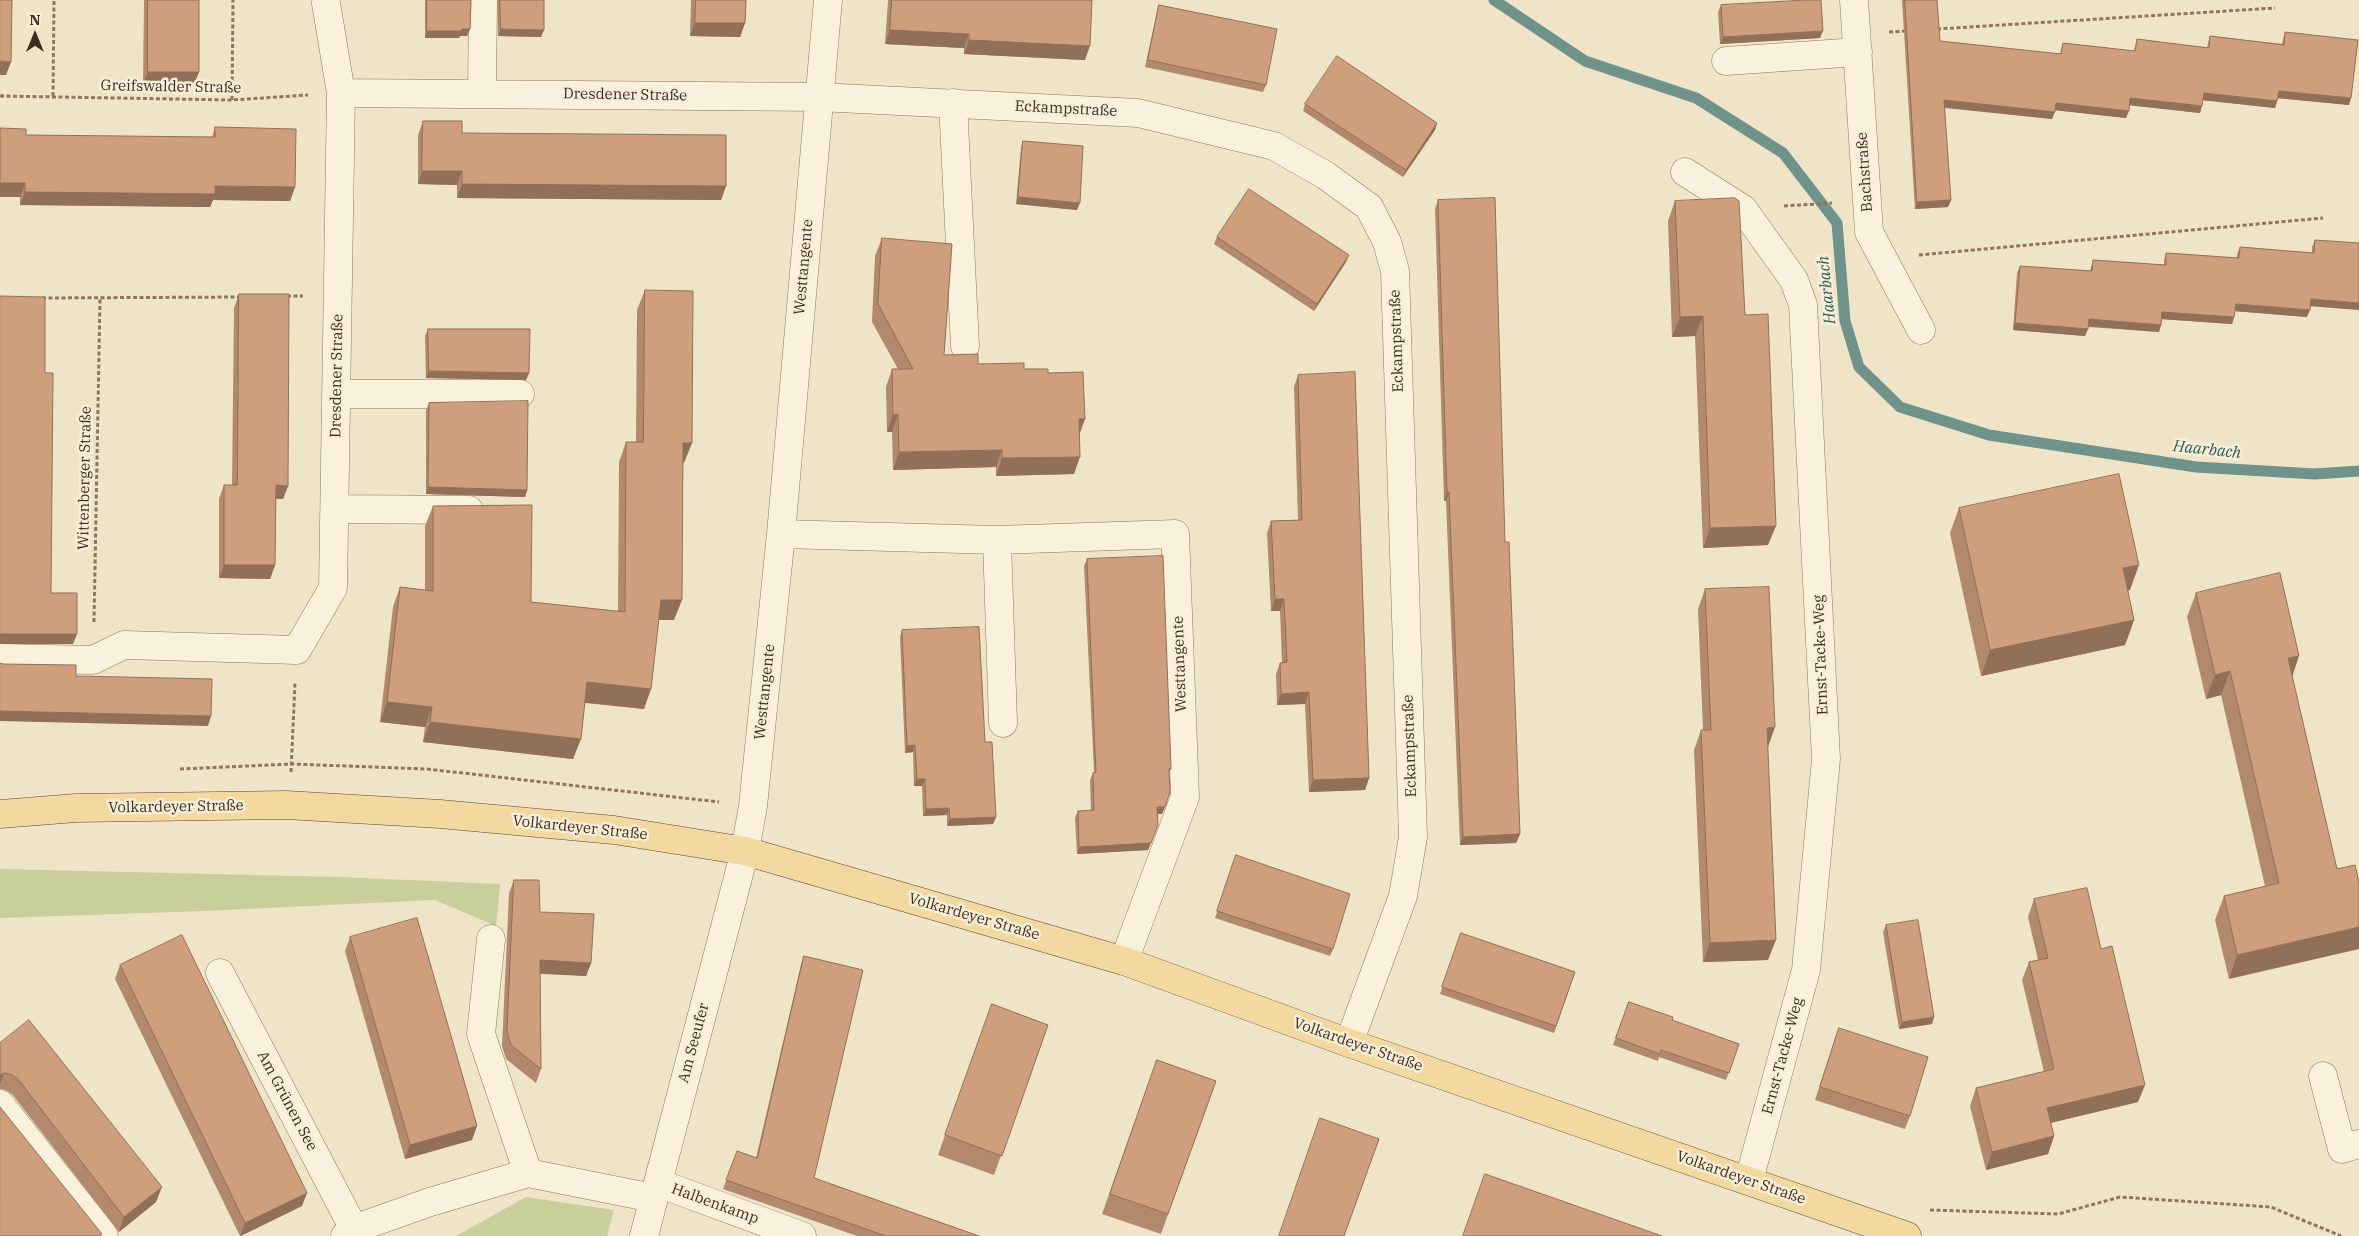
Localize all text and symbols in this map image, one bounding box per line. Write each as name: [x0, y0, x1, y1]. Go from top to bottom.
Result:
north arrow: [10, 10, 60, 60]
text: N: [29, 11, 41, 29]
street label: Greifswalder Straße: [100, 77, 242, 97]
street label: Dresdener Straße: [563, 85, 687, 105]
street label: Eckampstraße: [1014, 97, 1118, 121]
street label: Bachstraße: [1853, 131, 1877, 213]
street label: Westtangente: [791, 218, 817, 316]
water label: Haarbach: [1814, 255, 1840, 325]
street label: Eckampstraße: [1386, 289, 1408, 393]
street label: Dresdener Straße: [327, 314, 347, 438]
street label: Wittenberger Straße: [75, 406, 95, 550]
water label: Haarbach: [2172, 437, 2242, 463]
street label: Ernst-Tacke-Weg: [1810, 594, 1832, 716]
street label: Westtangente: [1169, 616, 1191, 712]
street label: Westtangente: [751, 643, 779, 741]
street label: Eckampstraße: [1399, 694, 1421, 798]
street label: Volkardeyer Straße: [108, 797, 244, 817]
street label: Volkardeyer Straße: [512, 812, 648, 844]
street label: Volkardeyer Straße: [906, 890, 1042, 944]
street label: Ernst-Tacke-Weg: [1759, 995, 1807, 1117]
street label: Am Seeufer: [675, 1001, 713, 1085]
street label: Volkardeyer Straße: [1291, 1014, 1425, 1076]
street label: Am Grünen See: [253, 1048, 321, 1154]
street label: Volkardeyer Straße: [1674, 1147, 1808, 1209]
street label: Halbenkamp: [669, 1180, 761, 1228]

